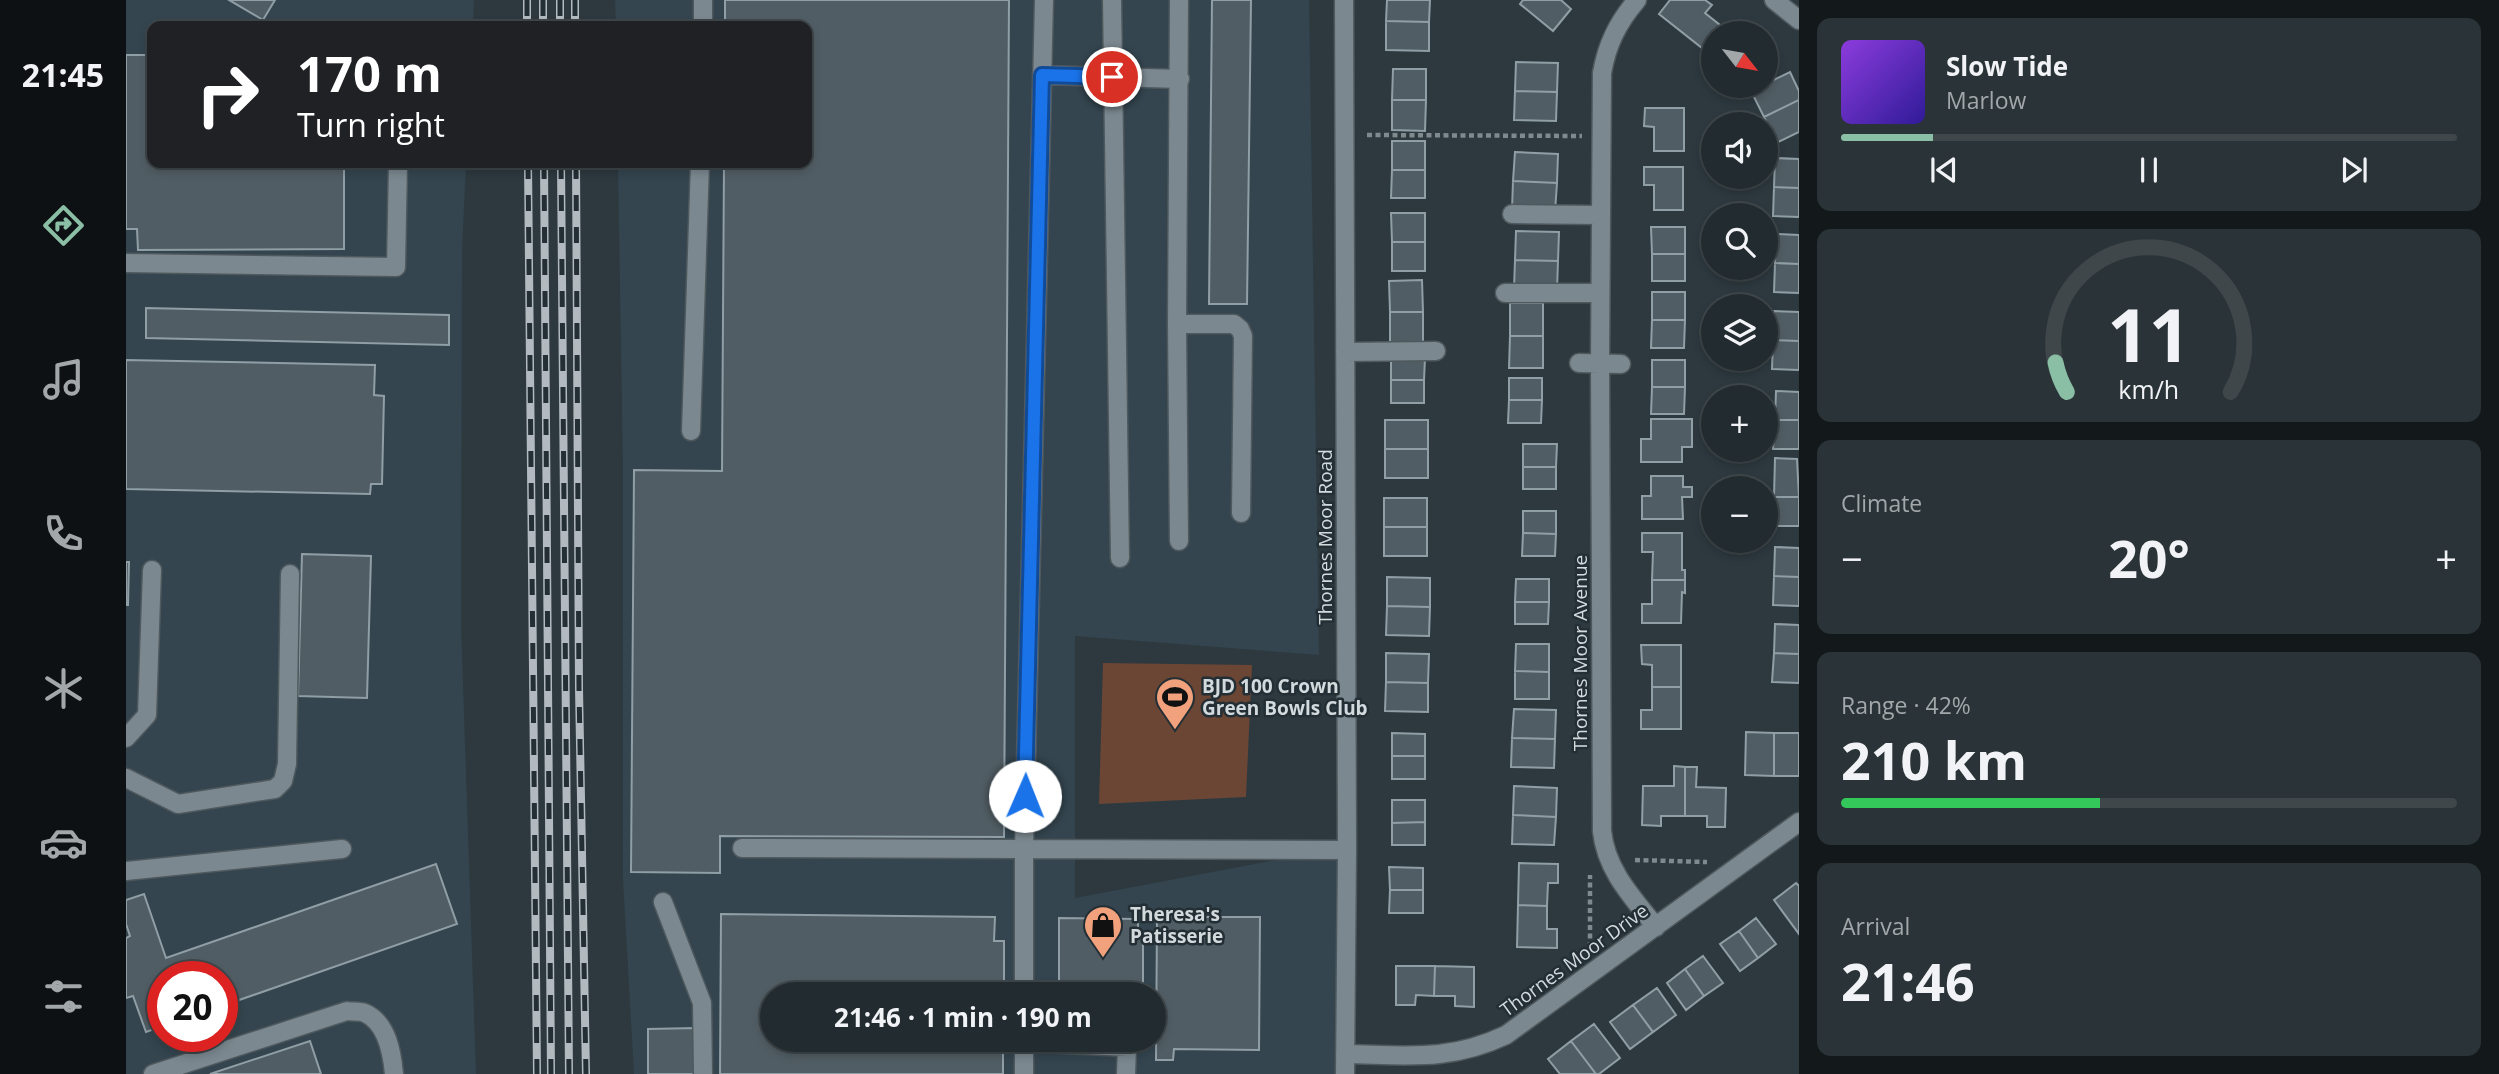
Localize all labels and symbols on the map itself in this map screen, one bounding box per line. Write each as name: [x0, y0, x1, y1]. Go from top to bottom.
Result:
north arrow: [1701, 21, 1778, 98]
pin: [1082, 47, 1142, 107]
street label: Thornes Moor Road: [1312, 449, 1338, 625]
street label: Thornes Moor Avenue: [1567, 555, 1593, 751]
place label: BJD 100 Crown Green Bowls Club: [1202, 673, 1368, 721]
sports icon: BJD 100 Crown Green Bowls Club: [1154, 676, 1196, 731]
position arrow: [988, 759, 1062, 833]
street label: Thornes Moor Drive: [1495, 898, 1653, 1022]
place label: Theresa's Patisserie: [1130, 901, 1223, 949]
shop icon: Theresa's Patisserie: [1082, 904, 1124, 959]
speed limit sign: 20: [147, 961, 238, 1052]

